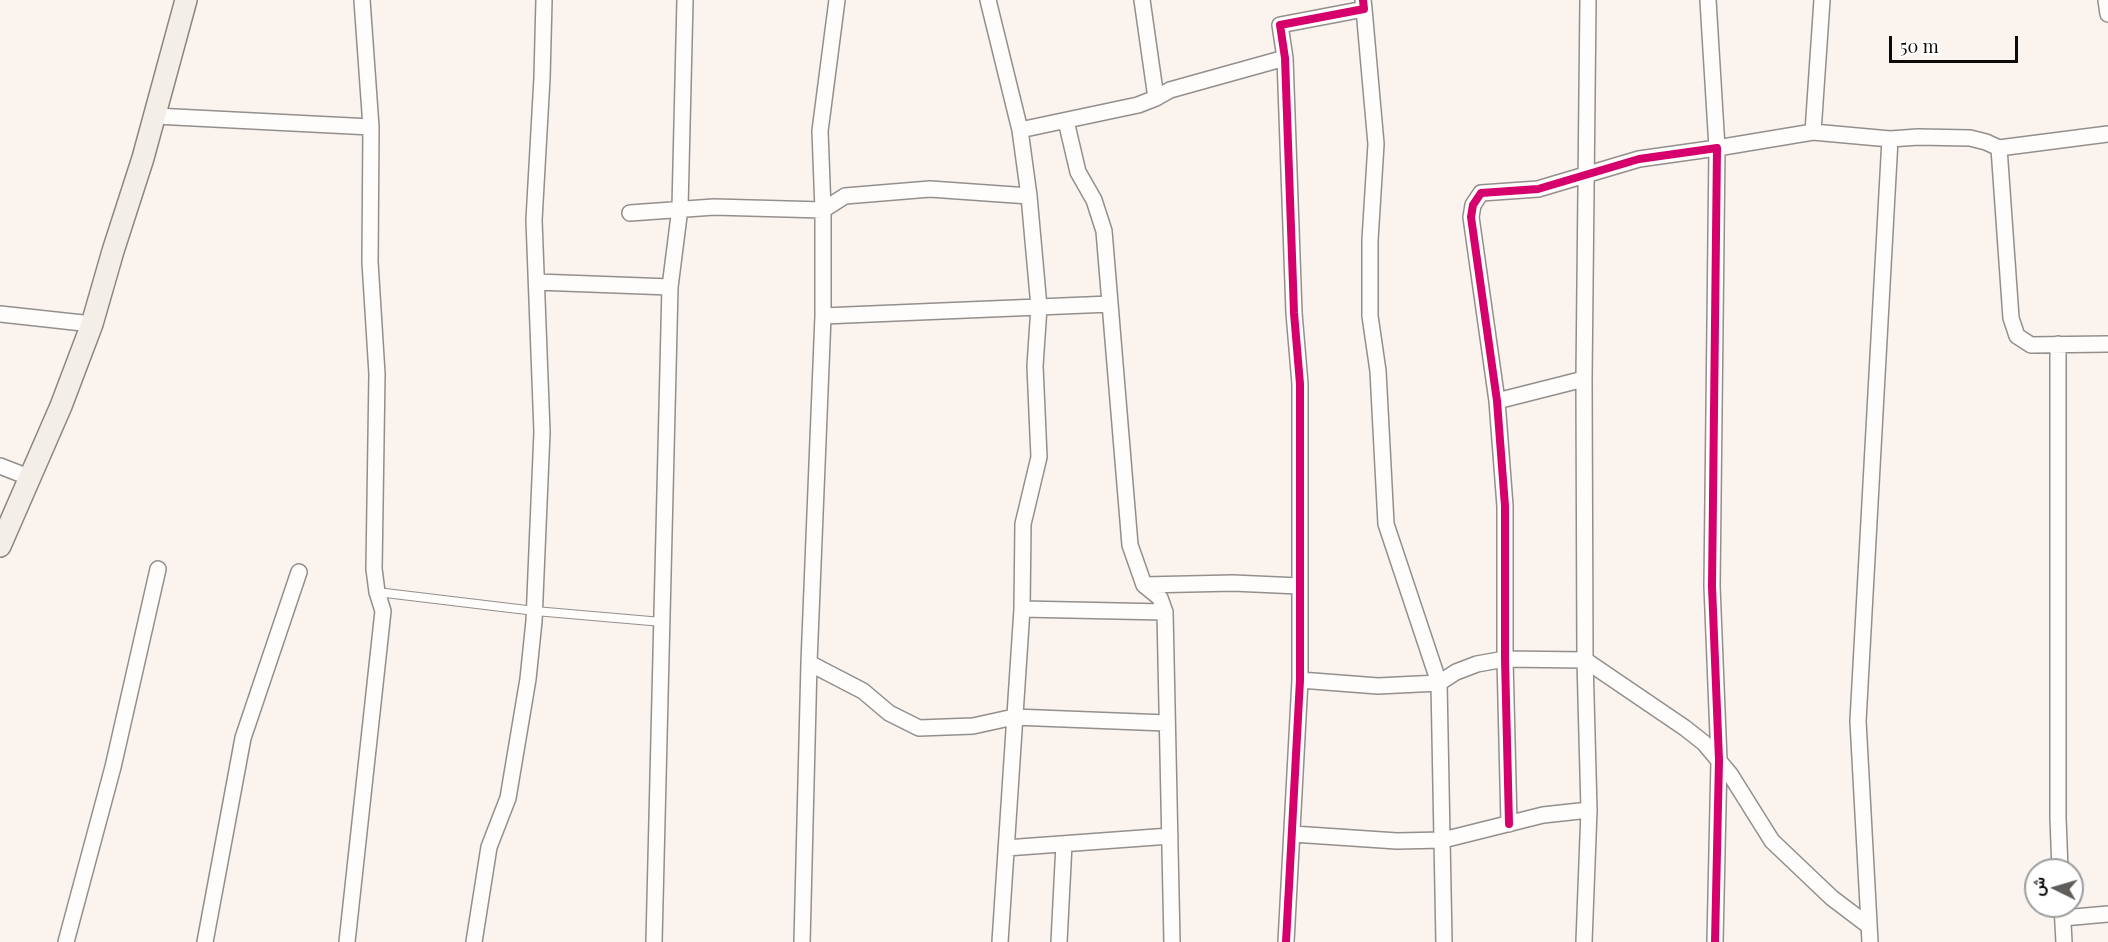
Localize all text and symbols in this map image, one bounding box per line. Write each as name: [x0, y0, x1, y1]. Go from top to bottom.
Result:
scale bar: [1892, 24, 2021, 62]
text: 50 m: [1900, 34, 1939, 58]
north arrow: [2024, 858, 2084, 918]
text: ش: [2026, 876, 2049, 897]

